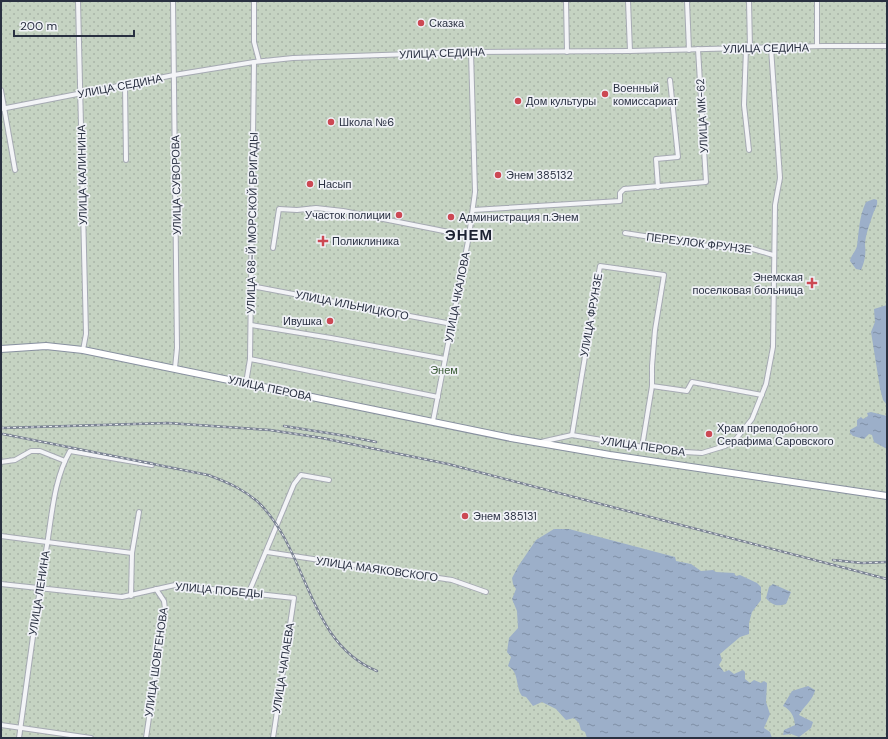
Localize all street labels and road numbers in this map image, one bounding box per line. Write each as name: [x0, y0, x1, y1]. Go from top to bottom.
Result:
street label: УЛИЦА СЕДИНА: [723, 40, 810, 56]
street label: УЛИЦА СЕДИНА: [399, 44, 486, 61]
street label: УЛИЦА СЕДИНА: [76, 71, 164, 101]
street label: УЛИЦА МК-62: [693, 78, 711, 154]
street label: УЛИЦА КАЛИНИНА: [74, 124, 90, 225]
street label: УЛИЦА 68-Й МОРСКОЙ БРИГАДЫ: [243, 132, 261, 314]
street label: УЛИЦА СУВОРОВА: [168, 134, 184, 235]
street label: ПЕРЕУЛОК ФРУНЗЕ: [646, 230, 752, 256]
street label: УЛИЦА ЧКАЛОВА: [441, 250, 473, 343]
street label: УЛИЦА ФРУНЗЕ: [577, 272, 605, 358]
street label: УЛИЦА ИЛЬНИЦКОГО: [294, 287, 410, 323]
street label: УЛИЦА ПЕРОВА: [227, 372, 314, 404]
street label: УЛИЦА ПЕРОВА: [600, 433, 687, 459]
street label: УЛИЦА ЛЕНИНА: [25, 549, 53, 636]
street label: УЛИЦА МАЯКОВСКОГО: [315, 554, 439, 585]
street label: УЛИЦА ПОБЕДЫ: [174, 579, 264, 601]
street label: УЛИЦА ШОВГЕНОВА: [141, 606, 171, 718]
street label: УЛИЦА ЧАПАЕВА: [269, 621, 297, 714]

